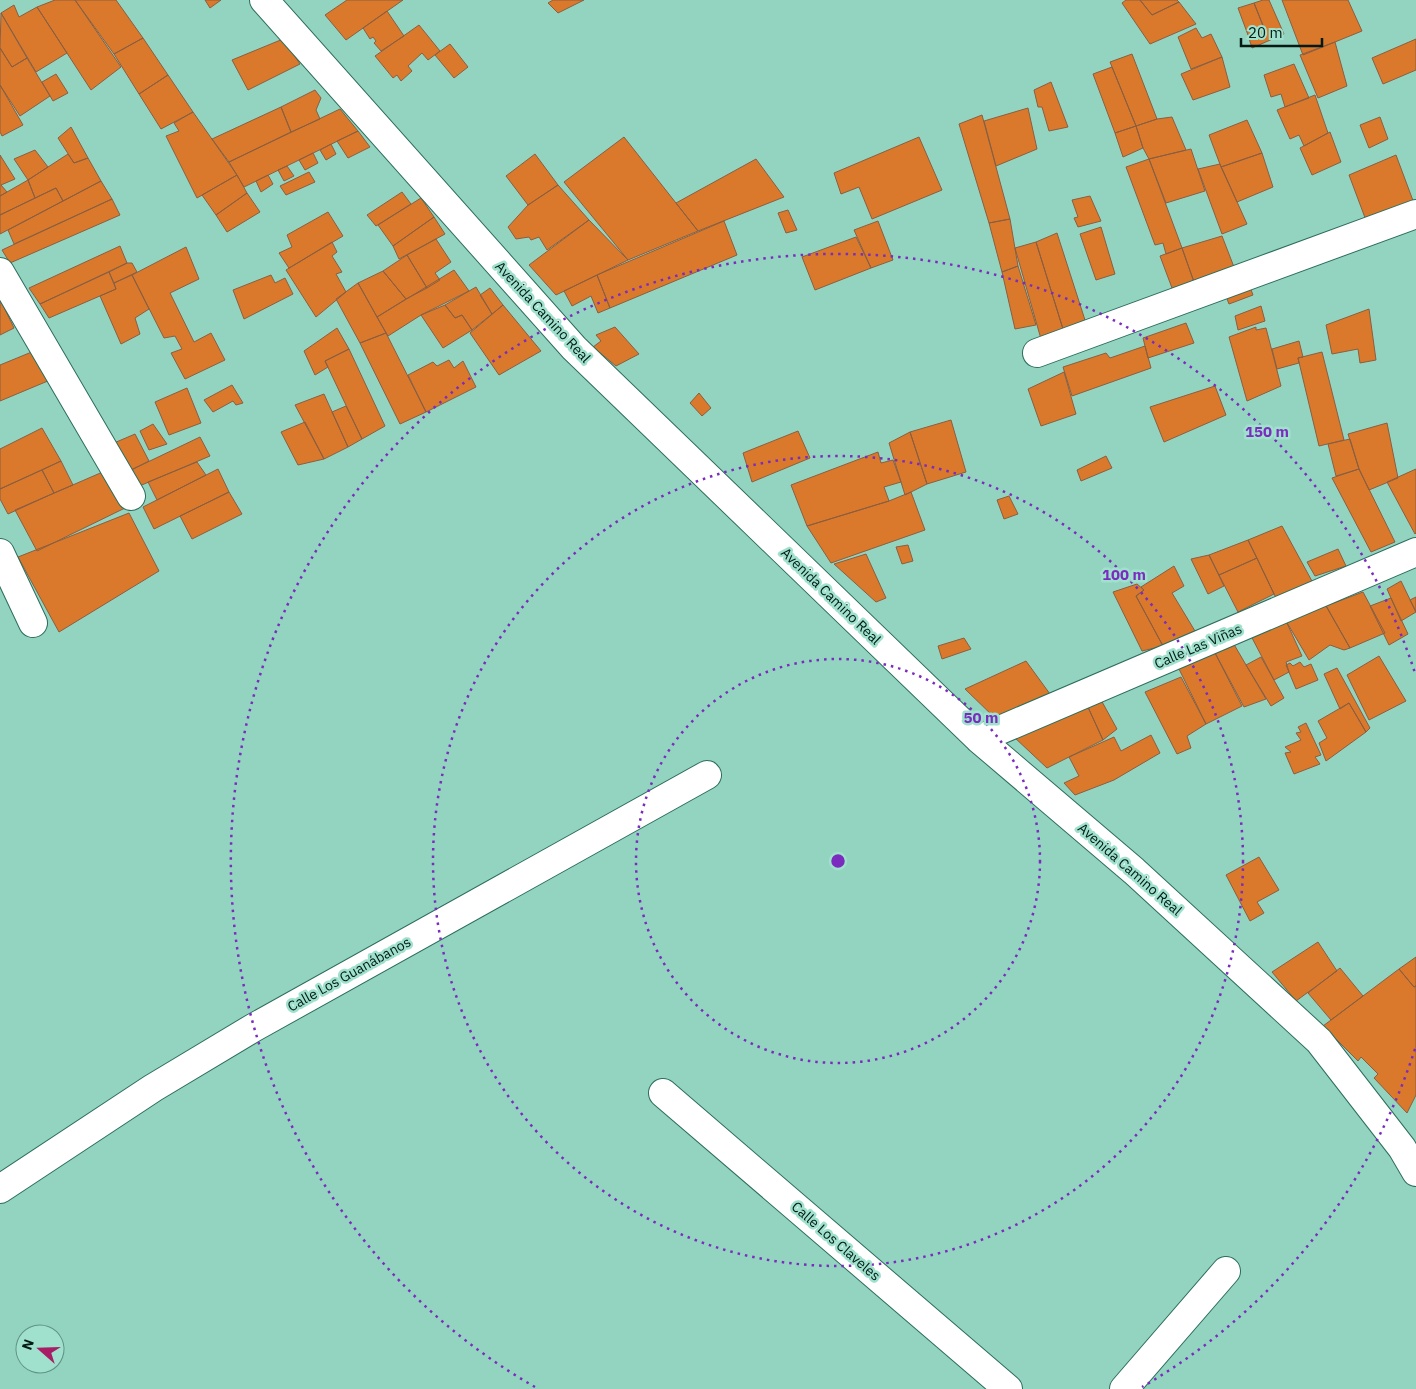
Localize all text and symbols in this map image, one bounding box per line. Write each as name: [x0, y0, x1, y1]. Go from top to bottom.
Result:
scale bar: [1241, 15, 1322, 47]
text: 20 m: [1248, 23, 1283, 42]
street label: Avenida Camino Real: [491, 258, 595, 367]
text: 150 m: [1245, 422, 1289, 441]
street label: Avenida Camino Real: [777, 544, 885, 649]
text: 100 m: [1102, 565, 1146, 584]
street label: Calle Las Viñas: [1151, 619, 1245, 673]
text: 50 m: [964, 708, 998, 727]
street label: Avenida Camino Real: [1074, 819, 1186, 919]
centre of rings: [829, 852, 847, 870]
street label: Calle Los Guanábanos: [284, 933, 414, 1015]
street label: Calle Los Claveles: [788, 1197, 884, 1285]
north arrow: [15, 1324, 65, 1374]
text: N: [18, 1337, 38, 1352]

